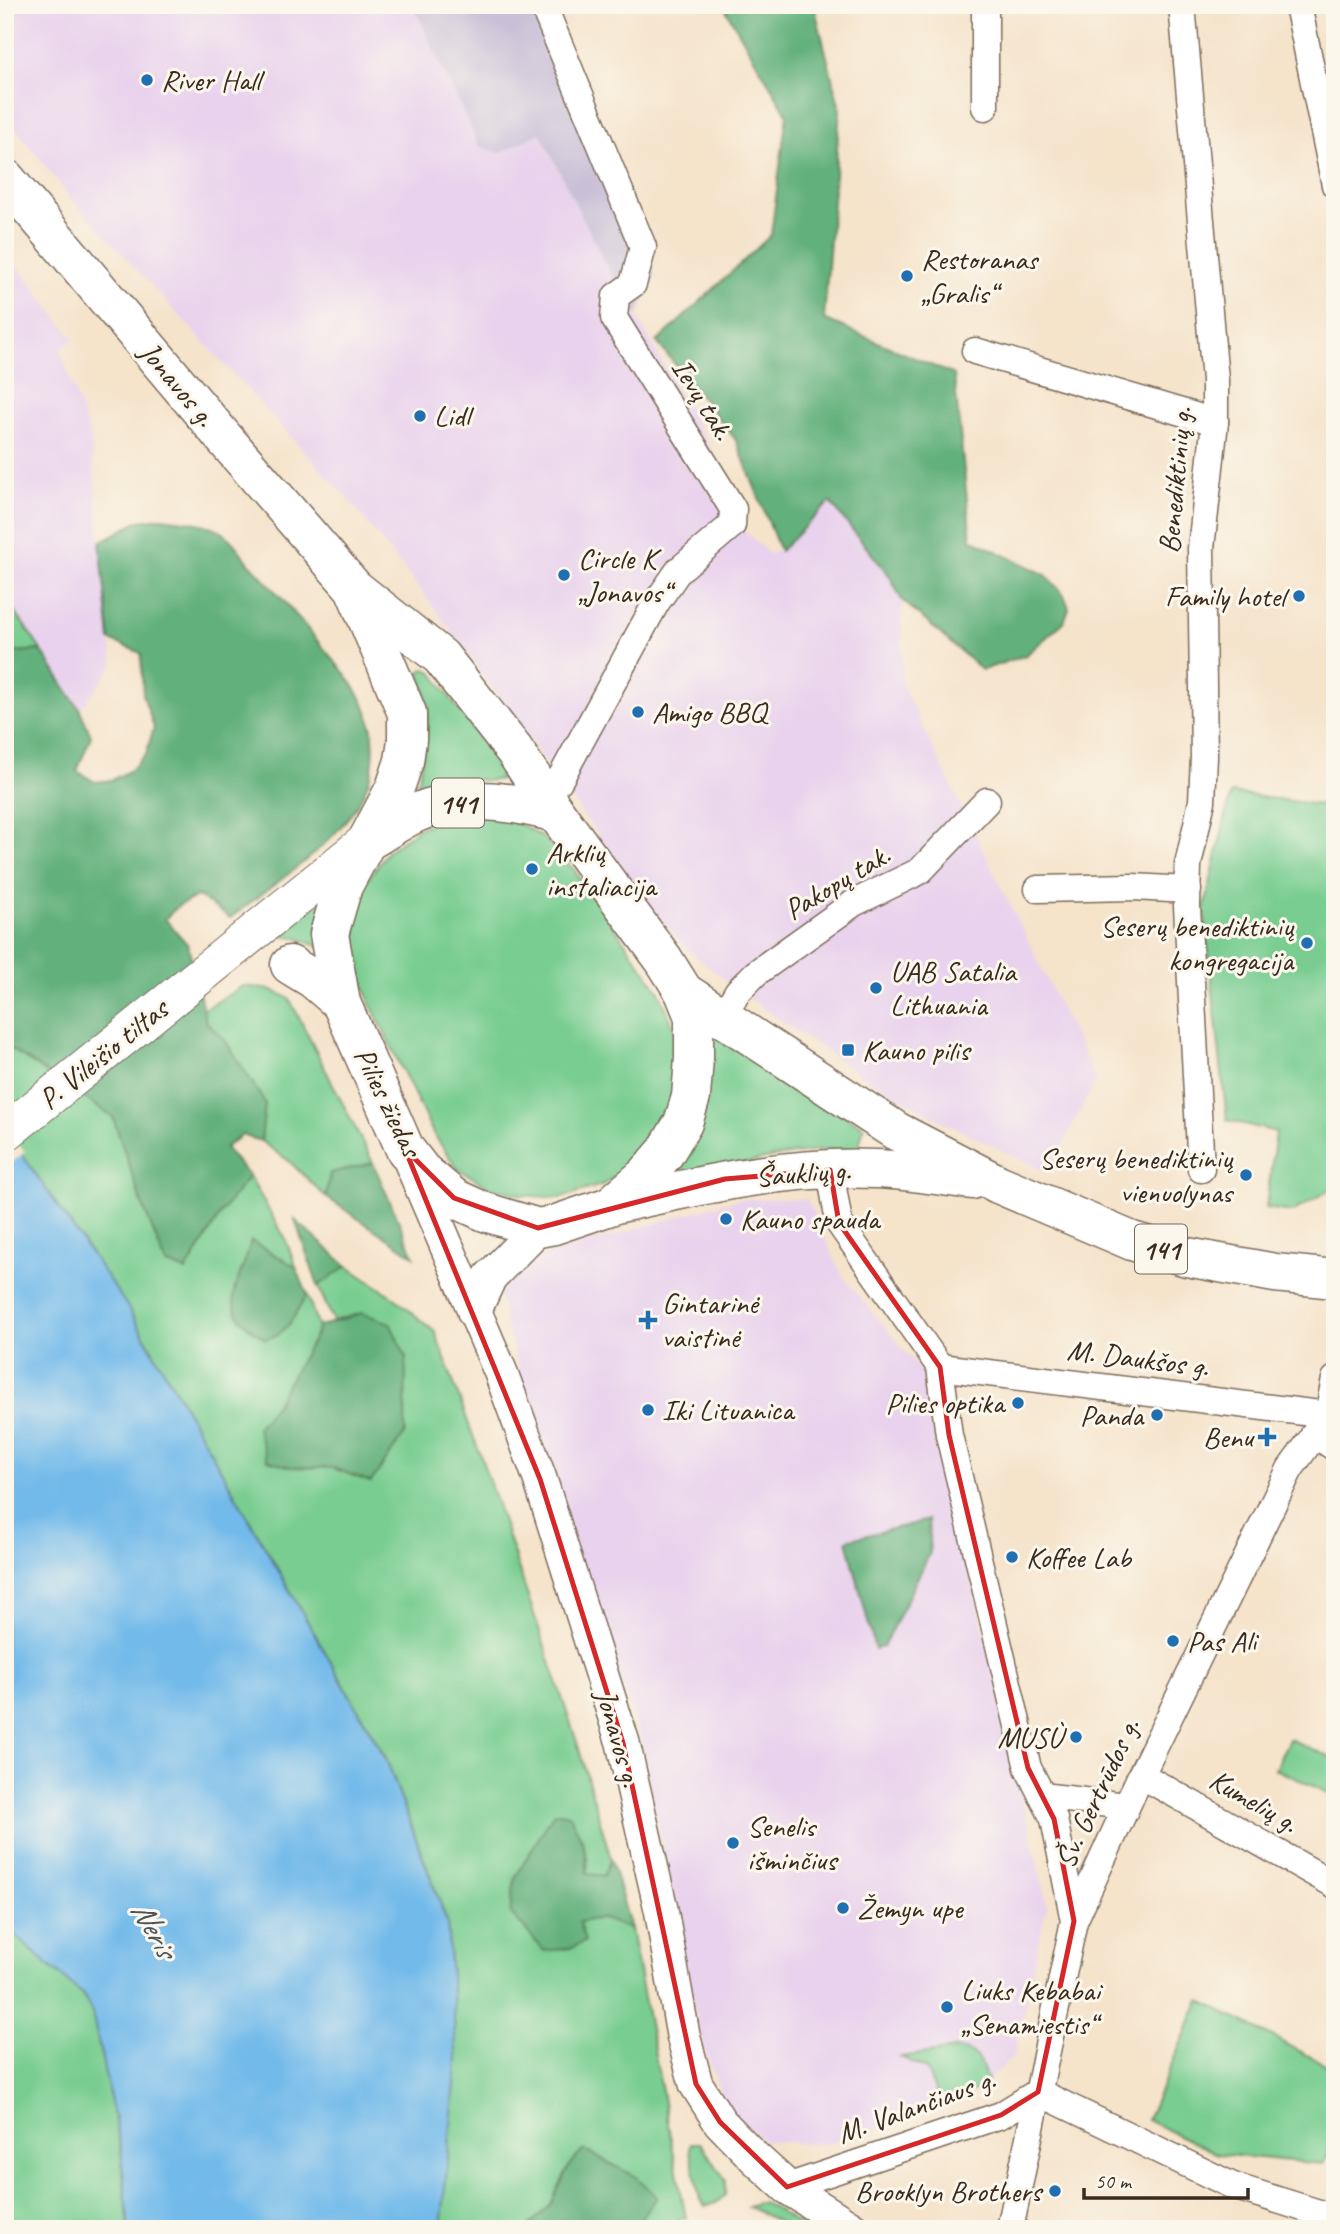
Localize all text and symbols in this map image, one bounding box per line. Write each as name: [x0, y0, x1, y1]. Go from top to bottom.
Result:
place label: River Hall: [161, 61, 265, 99]
marker: River Hall: [139, 72, 155, 88]
place label: Restoranas „Gralis“: [921, 240, 1040, 312]
marker: Restoranas „Gralis“: [899, 268, 915, 284]
street label: Jonavos g.: [130, 332, 225, 434]
street label: Ievų tak.: [663, 351, 743, 447]
place label: Lidl: [434, 397, 474, 435]
street label: Benediktinių g.: [1150, 405, 1200, 555]
marker: Lidl: [412, 408, 428, 424]
place label: Circle K „Jonavos“: [578, 539, 676, 611]
marker: Circle K „Jonavos“: [556, 567, 572, 583]
place label: Family hotel: [1165, 577, 1290, 615]
marker: Family hotel: [1291, 588, 1307, 604]
place label: Amigo BBQ: [652, 693, 769, 731]
marker: Amigo BBQ: [630, 704, 646, 720]
road number: 141: [432, 778, 484, 828]
place label: Arklių instaliacija: [546, 833, 658, 905]
street label: Pakopų tak.: [777, 836, 897, 928]
marker: Arklių instaliacija: [524, 861, 540, 877]
place label: Seserų benediktinių kongregacija: [1100, 907, 1295, 979]
marker: Seserų benediktinių kongregacija: [1299, 935, 1315, 951]
place label: UAB Satalia Lithuania: [890, 952, 1018, 1024]
marker: UAB Satalia Lithuania: [868, 980, 884, 996]
street label: P. Vileišio tiltas: [31, 989, 178, 1118]
place label: Kauno pilis: [862, 1031, 972, 1069]
street label: Pilies žiedas: [345, 1041, 432, 1165]
marker: Kauno pilis: [840, 1042, 856, 1058]
place label: Seserų benediktinių vienuolynas: [1039, 1139, 1235, 1211]
street label: Šauklių g.: [754, 1151, 852, 1195]
marker: Seserų benediktinių vienuolynas: [1238, 1167, 1254, 1183]
place label: Kauno spauda: [740, 1200, 882, 1238]
marker: Kauno spauda: [718, 1211, 734, 1227]
road number: 141: [1135, 1224, 1187, 1274]
place label: Gintarinė vaistinė: [662, 1284, 761, 1356]
marker: Gintarinė vaistinė: [640, 1312, 656, 1328]
street label: M. Daukšos g.: [1065, 1330, 1211, 1386]
place label: Pilies optika: [886, 1384, 1007, 1422]
place label: Iki Lituanica: [662, 1391, 796, 1429]
marker: Pilies optika: [1010, 1395, 1026, 1411]
place label: Panda: [1080, 1396, 1145, 1434]
marker: Iki Lituanica: [640, 1402, 656, 1418]
marker: Panda: [1149, 1407, 1165, 1423]
place label: Benu: [1203, 1418, 1255, 1456]
marker: Benu: [1259, 1429, 1275, 1445]
place label: Koffee Lab: [1026, 1538, 1133, 1576]
marker: Koffee Lab: [1004, 1549, 1020, 1565]
place label: Pas Ali: [1187, 1622, 1259, 1660]
marker: Pas Ali: [1165, 1633, 1181, 1649]
street label: Jonavos g.: [586, 1683, 651, 1791]
street label: Šv. Gertrūdos g.: [1046, 1712, 1148, 1874]
place label: MUSÙ: [998, 1718, 1068, 1756]
marker: MUSÙ: [1068, 1729, 1084, 1745]
street label: Kumelių g.: [1203, 1760, 1305, 1842]
place label: Senelis išminčius: [747, 1807, 839, 1879]
marker: Senelis išminčius: [725, 1835, 741, 1851]
place label: Žemyn upe: [857, 1889, 965, 1927]
water label: Neris: [122, 1894, 189, 1969]
marker: Žemyn upe: [835, 1900, 851, 1916]
place label: Liuks Kebabai „Senamiestis“: [961, 1971, 1103, 2043]
marker: Liuks Kebabai „Senamiestis“: [939, 1999, 955, 2015]
street label: M. Valančiaus g.: [832, 2060, 1000, 2152]
scale bar: [1084, 2157, 1249, 2201]
text: 50 m: [1095, 2168, 1133, 2194]
place label: Brooklyn Brothers: [855, 2172, 1044, 2210]
marker: Brooklyn Brothers: [1047, 2183, 1063, 2199]

